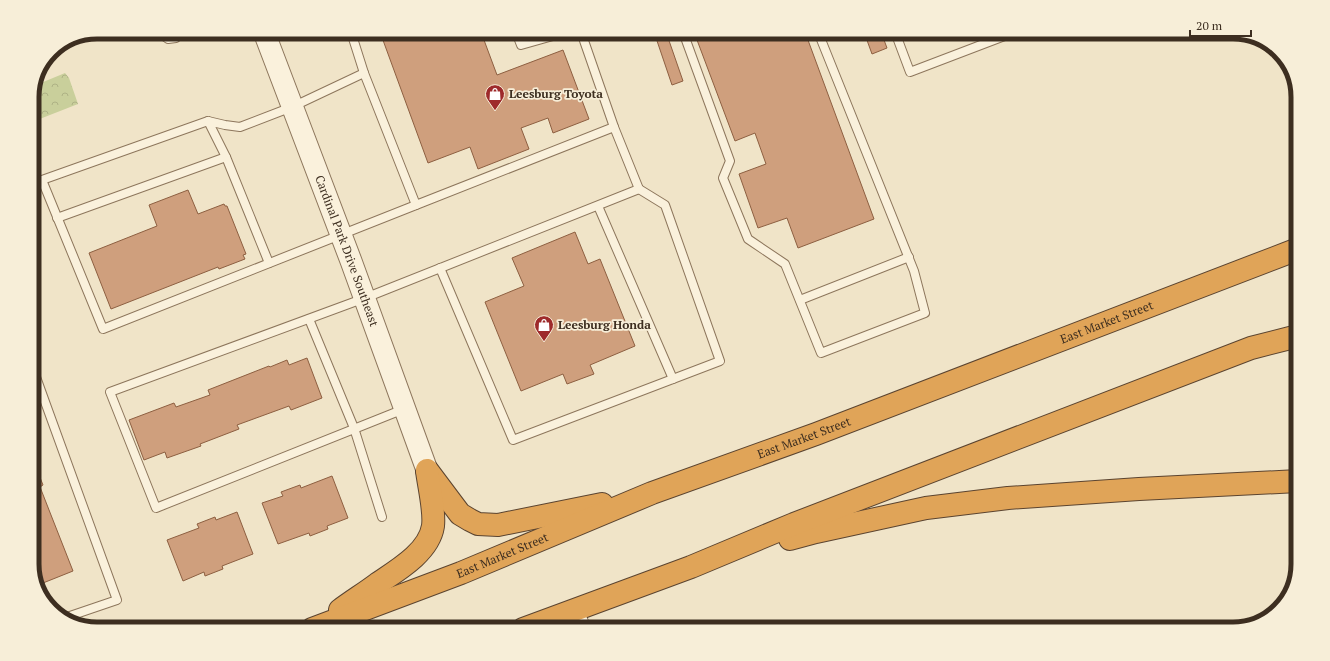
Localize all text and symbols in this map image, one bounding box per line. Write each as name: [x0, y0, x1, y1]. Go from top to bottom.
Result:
scale bar: [1190, 12, 1251, 38]
text: 20 m: [1196, 18, 1223, 33]
shop icon: Leesburg Toyota: [484, 83, 506, 111]
place label: Leesburg Toyota: [509, 86, 603, 101]
street label: Cardinal Park Drive Southeast: [312, 173, 382, 329]
street label: East Market Street: [1058, 297, 1156, 347]
shop icon: Leesburg Honda: [533, 314, 555, 342]
place label: Leesburg Honda: [558, 317, 651, 332]
street label: East Market Street: [755, 413, 853, 461]
street label: East Market Street: [454, 529, 551, 581]

